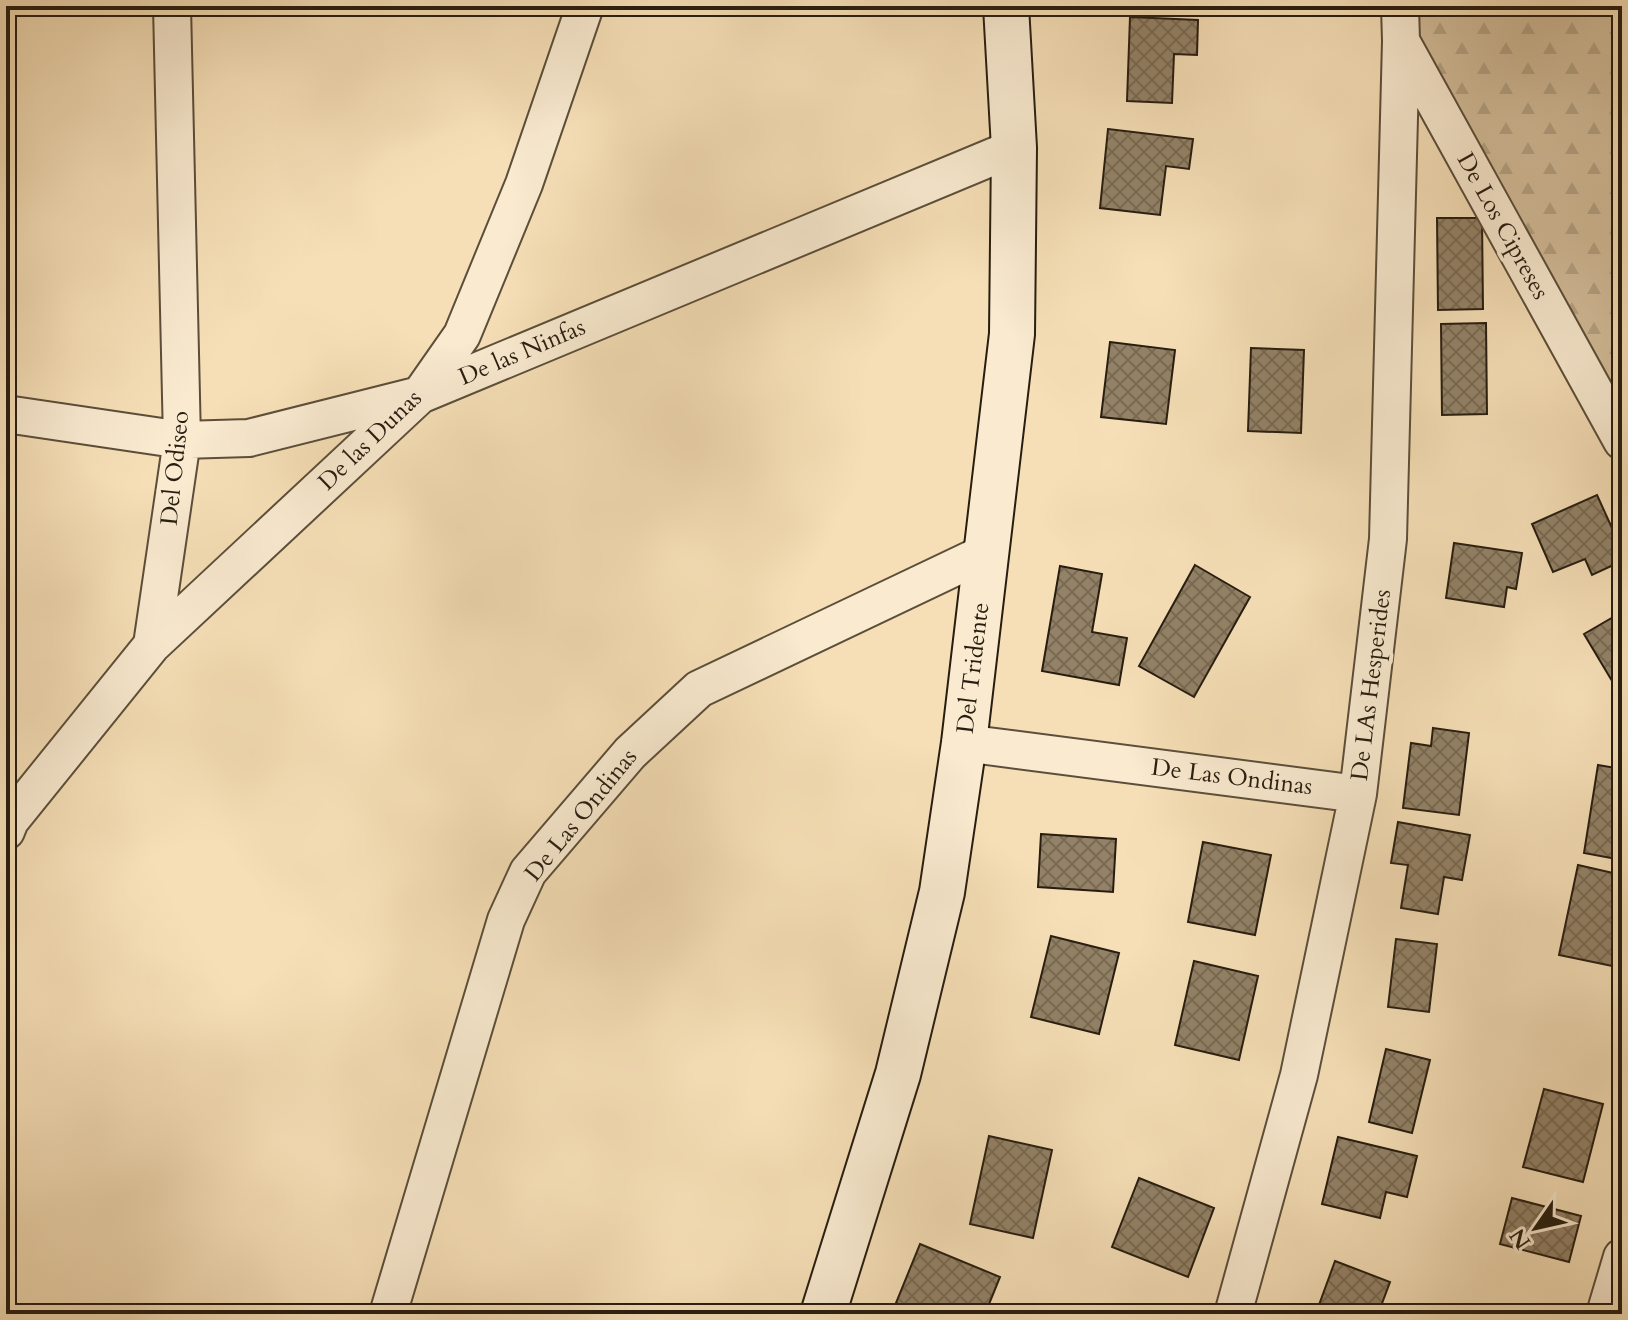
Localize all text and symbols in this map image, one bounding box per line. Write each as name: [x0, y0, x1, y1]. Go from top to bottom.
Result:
street label: De Los Cipreses: [1449, 147, 1557, 305]
street label: De las Ninfas: [454, 311, 590, 393]
street label: De las Dunas: [311, 382, 429, 498]
street label: Del Odiseo: [153, 409, 197, 527]
street label: De LAs Hesperides: [1343, 587, 1399, 783]
street label: Del Tridente: [949, 601, 997, 735]
street label: De Las Ondinas: [517, 742, 645, 888]
street label: De Las Ondinas: [1150, 751, 1314, 803]
north arrow: [1496, 1188, 1576, 1268]
text: N: [1502, 1222, 1538, 1255]

